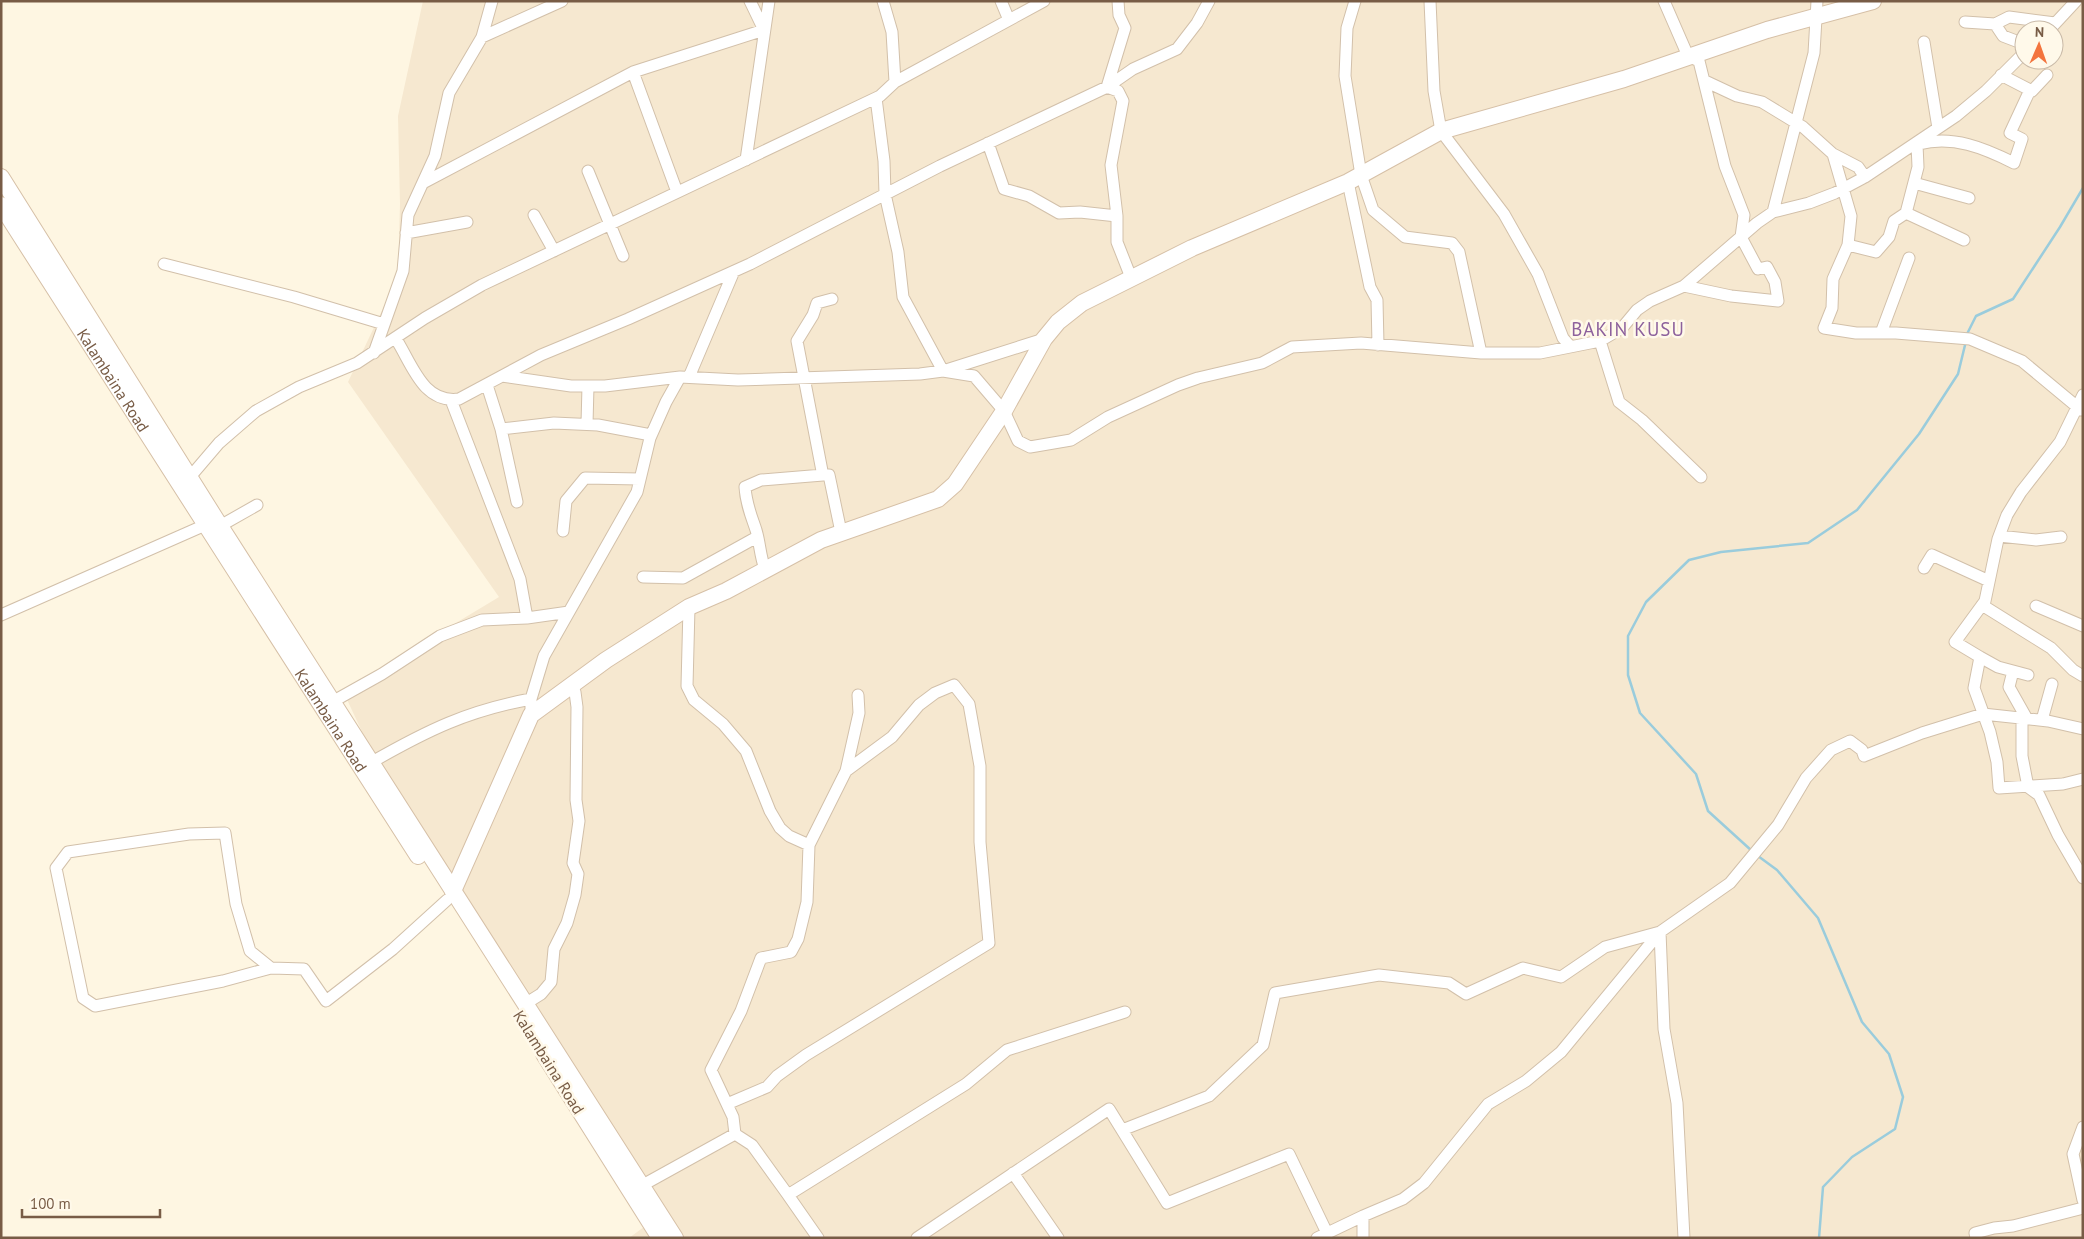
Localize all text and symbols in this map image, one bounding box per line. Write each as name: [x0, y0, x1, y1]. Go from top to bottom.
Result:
north arrow: [2014, 20, 2064, 70]
text: N: [2035, 23, 2044, 41]
district label: BAKIN KUSU: [1571, 317, 1685, 341]
street label: Kalambaina Road: [73, 325, 154, 435]
street label: Kalambaina Road: [291, 665, 372, 776]
street label: Kalambaina Road: [509, 1006, 589, 1118]
scale bar: [22, 1186, 160, 1218]
text: 100 m: [30, 1194, 71, 1213]

